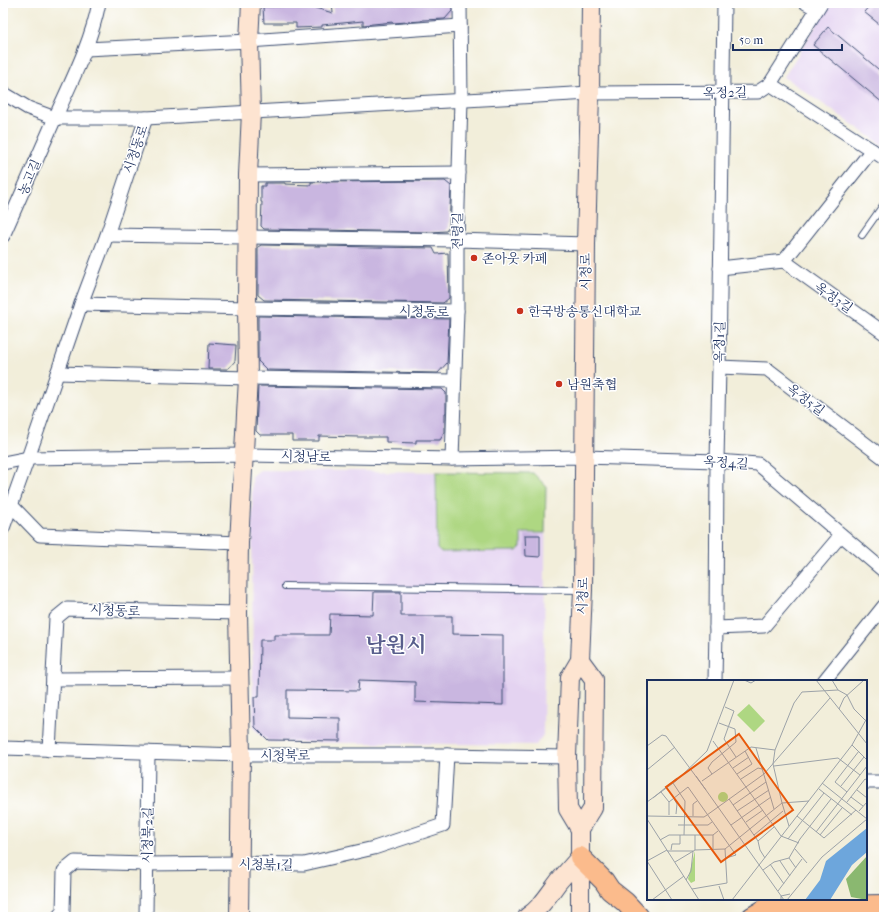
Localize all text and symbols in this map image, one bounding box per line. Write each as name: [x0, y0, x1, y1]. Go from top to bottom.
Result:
scale bar: [733, 26, 842, 52]
text: 50 m: [739, 33, 763, 47]
street label: 옥정2길: [703, 85, 747, 100]
street label: 시청동로: [120, 123, 151, 175]
street label: 농고길: [15, 157, 44, 197]
street label: 전령길: [450, 212, 465, 250]
place label: 존아웃 카페: [482, 251, 548, 266]
marker: 존아웃 카페: [469, 253, 479, 263]
street label: 시청로: [578, 253, 593, 291]
street label: 옥정3길: [812, 279, 856, 316]
street label: 시청동로: [399, 304, 450, 319]
place label: 한국방송통신대학교: [528, 304, 641, 319]
marker: 한국방송통신대학교: [515, 306, 525, 316]
street label: 옥정1길: [712, 321, 727, 363]
place label: 남원축협: [567, 377, 617, 392]
marker: 남원축협: [554, 379, 564, 389]
street label: 옥정5길: [784, 380, 828, 418]
street label: 시청남로: [281, 449, 332, 464]
street label: 옥정4길: [703, 453, 749, 472]
street label: 시청로: [574, 576, 591, 615]
street label: 시청동로: [90, 602, 141, 619]
district label: 남원시: [366, 633, 426, 657]
inset map: [647, 680, 867, 900]
street label: 시청북로: [260, 748, 311, 763]
street label: 시청북2길: [140, 806, 155, 864]
street label: 시청북1길: [238, 857, 294, 872]

